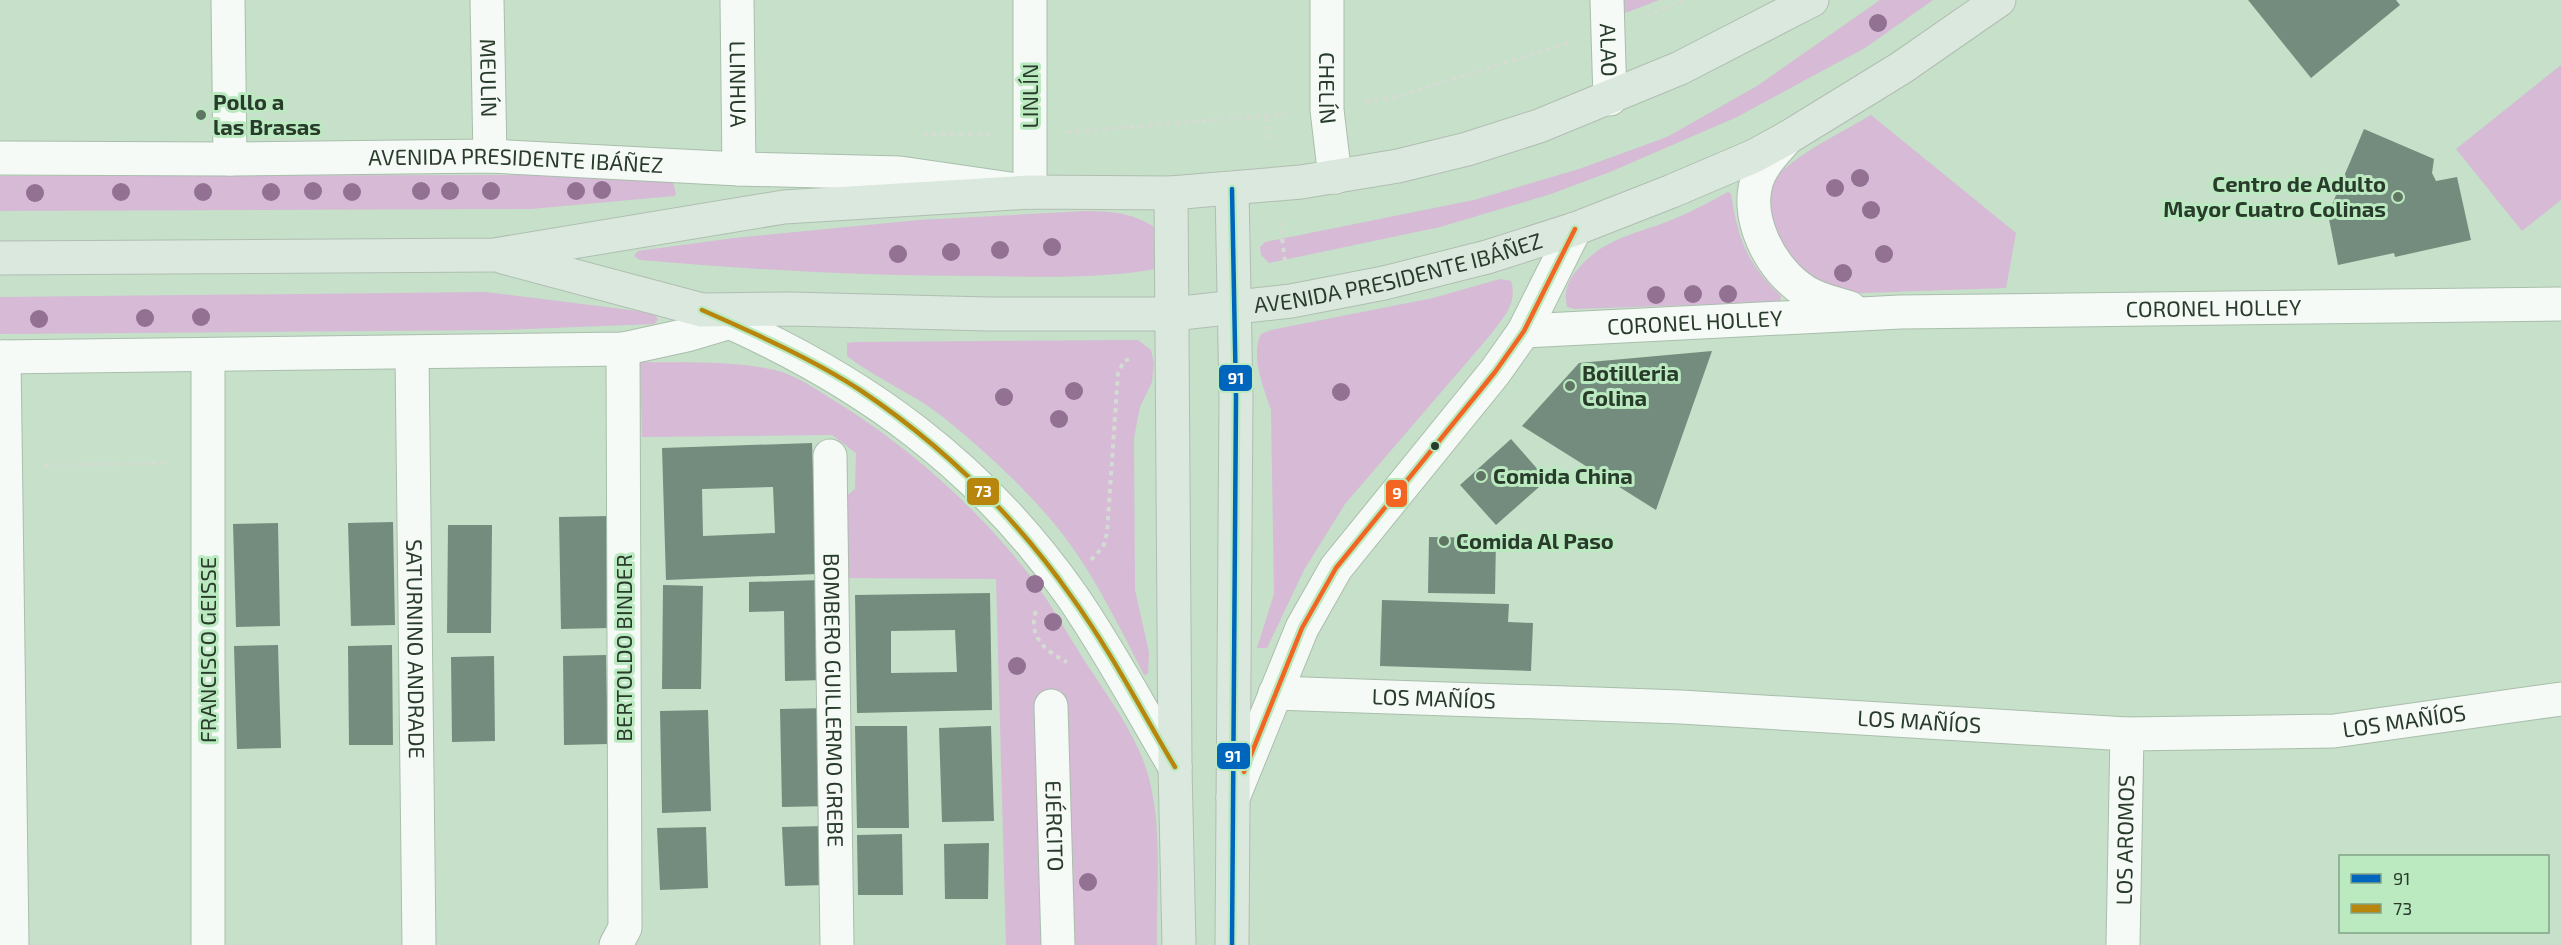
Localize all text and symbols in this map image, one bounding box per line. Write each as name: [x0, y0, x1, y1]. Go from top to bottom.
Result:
street label: ALAO: [1596, 23, 1623, 77]
street label: MEULÍN: [476, 38, 503, 118]
street label: LLINHUA: [725, 40, 753, 128]
street label: CHELÍN: [1315, 52, 1343, 125]
street label: LINLÍN: [1016, 63, 1042, 129]
place label: Pollo a las Brasas: [213, 88, 321, 139]
marker: Pollo a las Brasas: [194, 108, 208, 122]
street label: AVENIDA PRESIDENTE IBÁÑEZ: [368, 142, 664, 177]
place label: Centro de Adulto Mayor Cuatro Colinas: [2163, 170, 2386, 222]
marker: Centro de Adulto Mayor Cuatro Colinas: [2391, 190, 2405, 204]
street label: AVENIDA PRESIDENTE IBÁÑEZ: [1252, 226, 1545, 317]
street label: CORONEL HOLLEY: [2125, 293, 2302, 321]
street label: CORONEL HOLLEY: [1606, 304, 1784, 339]
place label: Botilleria Colina: [1582, 359, 1679, 410]
line badge: 91: [1218, 364, 1253, 392]
text: 91: [1228, 368, 1244, 387]
marker: Botilleria Colina: [1563, 379, 1577, 393]
unlabelled marker: [1429, 440, 1441, 452]
place label: Comida China: [1493, 462, 1633, 488]
marker: Comida China: [1474, 469, 1488, 483]
line badge: 73: [966, 477, 1000, 506]
line badge: 9: [1385, 479, 1408, 508]
text: 73: [974, 481, 992, 500]
text: 9: [1392, 483, 1402, 502]
place label: Comida Al Paso: [1456, 527, 1614, 553]
marker: Comida Al Paso: [1437, 534, 1451, 548]
street label: SATURNINO ANDRADE: [402, 539, 431, 759]
street label: BOMBERO GUILLERMO GREBE: [819, 553, 850, 847]
street label: BERTOLDO BINDER: [610, 554, 636, 742]
street label: FRANCISCO GEISSE: [194, 557, 220, 743]
street label: LOS MAÑÍOS: [1371, 682, 1496, 713]
street label: LOS MAÑÍOS: [2341, 699, 2467, 742]
street label: LOS MAÑÍOS: [1857, 704, 1982, 737]
line badge: 91: [1216, 742, 1251, 770]
text: 91: [1225, 746, 1241, 765]
street label: LOS AROMOS: [2110, 774, 2138, 906]
street label: EJÉRCITO: [1041, 780, 1070, 872]
legend: [2339, 855, 2549, 933]
text: 91: [2393, 867, 2410, 889]
text: 73: [2393, 897, 2412, 919]

